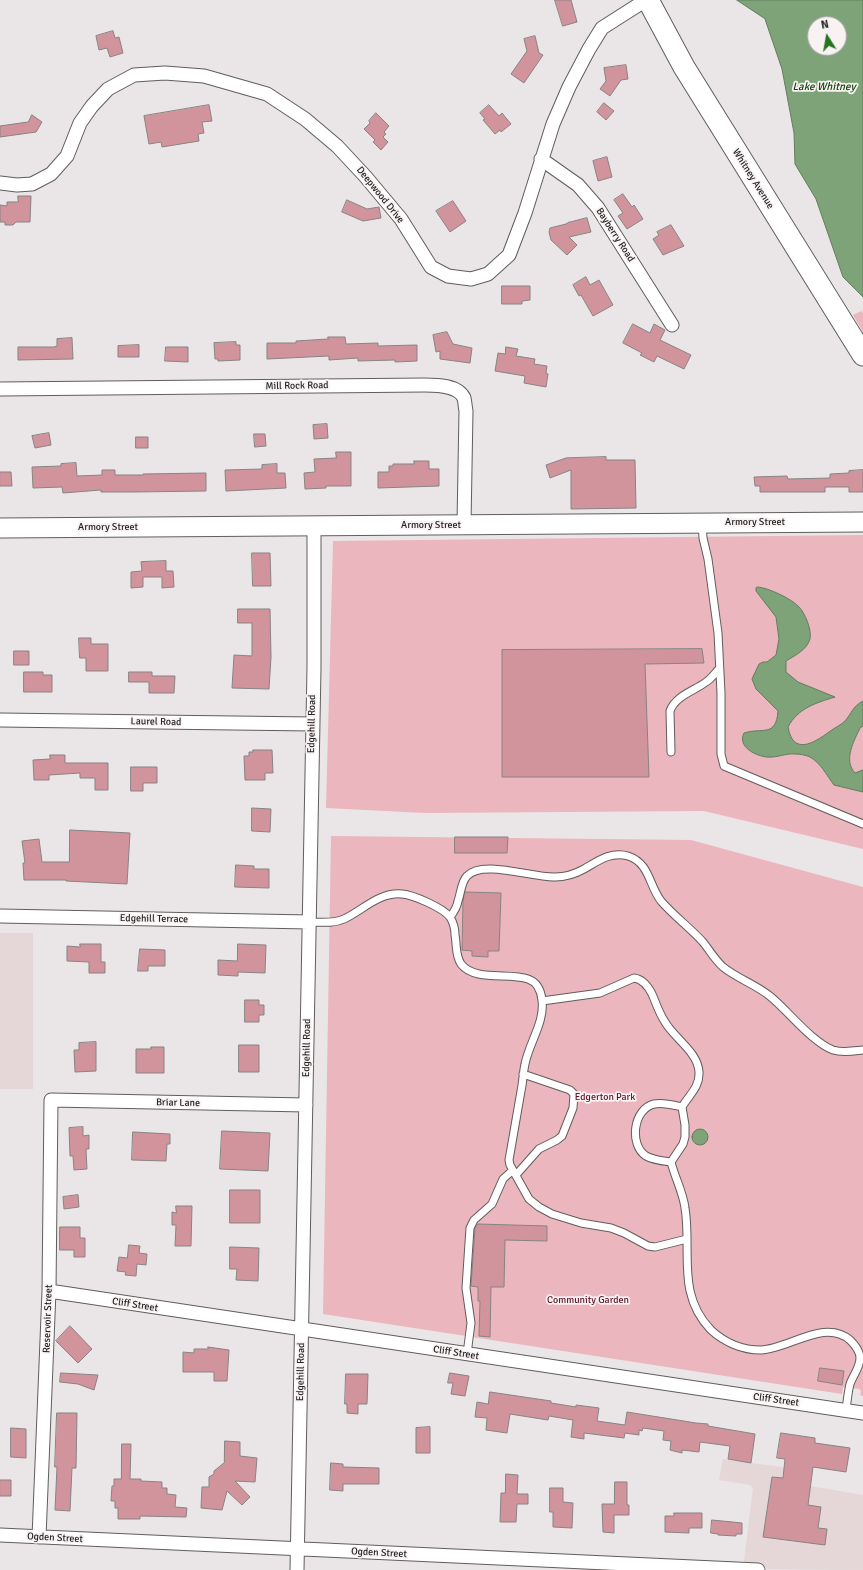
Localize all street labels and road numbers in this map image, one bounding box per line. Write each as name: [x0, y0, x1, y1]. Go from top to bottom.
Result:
street label: Whitney Avenue: [730, 147, 776, 211]
street label: Deepwood Drive: [354, 164, 406, 226]
street label: Bayberry Road: [593, 206, 637, 264]
street label: Mill Rock Road: [265, 379, 329, 393]
street label: Armory Street: [725, 516, 785, 528]
street label: Armory Street: [401, 519, 461, 531]
street label: Armory Street: [78, 521, 138, 533]
street label: Edgehill Road: [305, 695, 319, 753]
street label: Laurel Road: [131, 716, 181, 728]
street label: Edgehill Terrace: [120, 912, 188, 926]
street label: Edgehill Road: [300, 1019, 314, 1077]
street label: Briar Lane: [156, 1097, 200, 1109]
street label: Reservoir Street: [41, 1285, 55, 1353]
street label: Cliff Street: [111, 1295, 159, 1315]
street label: Edgehill Road: [294, 1343, 308, 1401]
street label: Cliff Street: [432, 1343, 480, 1363]
street label: Cliff Street: [752, 1391, 800, 1409]
street label: Ogden Street: [27, 1531, 83, 1545]
street label: Ogden Street: [351, 1546, 407, 1560]

